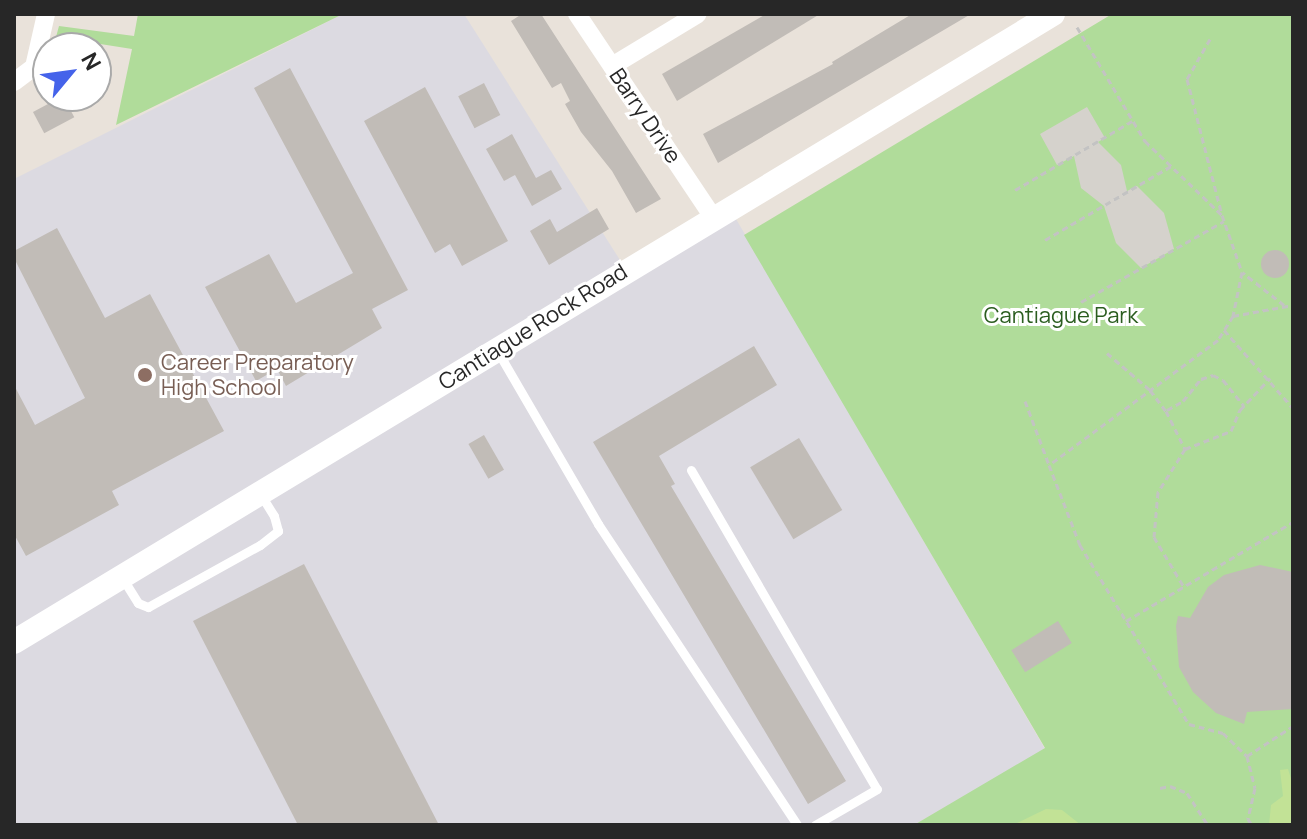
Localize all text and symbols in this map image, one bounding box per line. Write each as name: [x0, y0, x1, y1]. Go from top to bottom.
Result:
north arrow: [32, 32, 112, 112]
text: N: [74, 47, 108, 76]
street label: Barry Drive: [604, 63, 686, 169]
street label: Cantiague Rock Road: [434, 258, 632, 396]
park label: Cantiague Park: [984, 303, 1138, 329]
place label: Career Preparatory High School: [161, 349, 354, 400]
marker: Career Preparatory High School: [136, 366, 154, 384]

